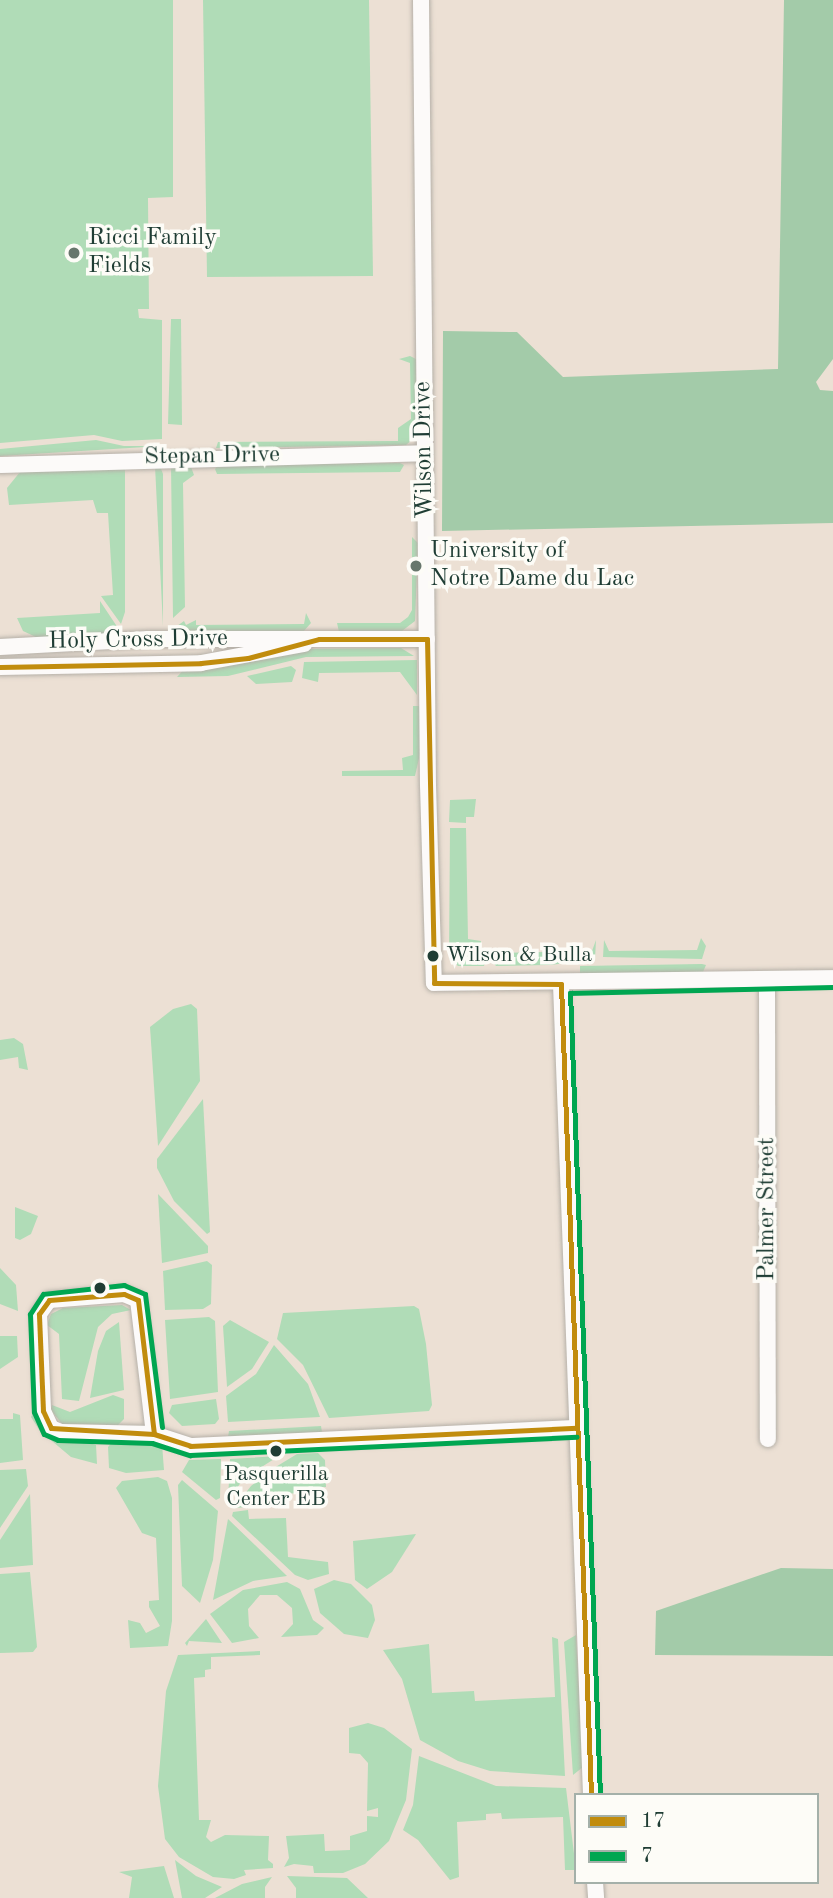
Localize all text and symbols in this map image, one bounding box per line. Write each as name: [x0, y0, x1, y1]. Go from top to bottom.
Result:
place label: Ricci Family Fields: [88, 225, 217, 281]
marker: Ricci Family Fields: [66, 245, 82, 261]
street label: Wilson Drive: [409, 381, 441, 519]
street label: Stepan Drive: [144, 441, 280, 473]
place label: University of Notre Dame du Lac: [430, 538, 634, 594]
marker: University of Notre Dame du Lac: [408, 558, 424, 574]
street label: Holy Cross Drive: [48, 625, 228, 657]
place label: Wilson & Bulla: [446, 943, 592, 969]
marker: Wilson & Bulla: [426, 949, 440, 963]
street label: Palmer Street: [754, 1137, 782, 1281]
unlabelled marker: [93, 1281, 107, 1295]
marker: Pasquerilla Center EB: [269, 1444, 283, 1458]
place label: Pasquerilla Center EB: [223, 1461, 329, 1512]
legend: [574, 1793, 819, 1884]
text: 17: [641, 1811, 665, 1832]
text: 7: [641, 1846, 653, 1867]

